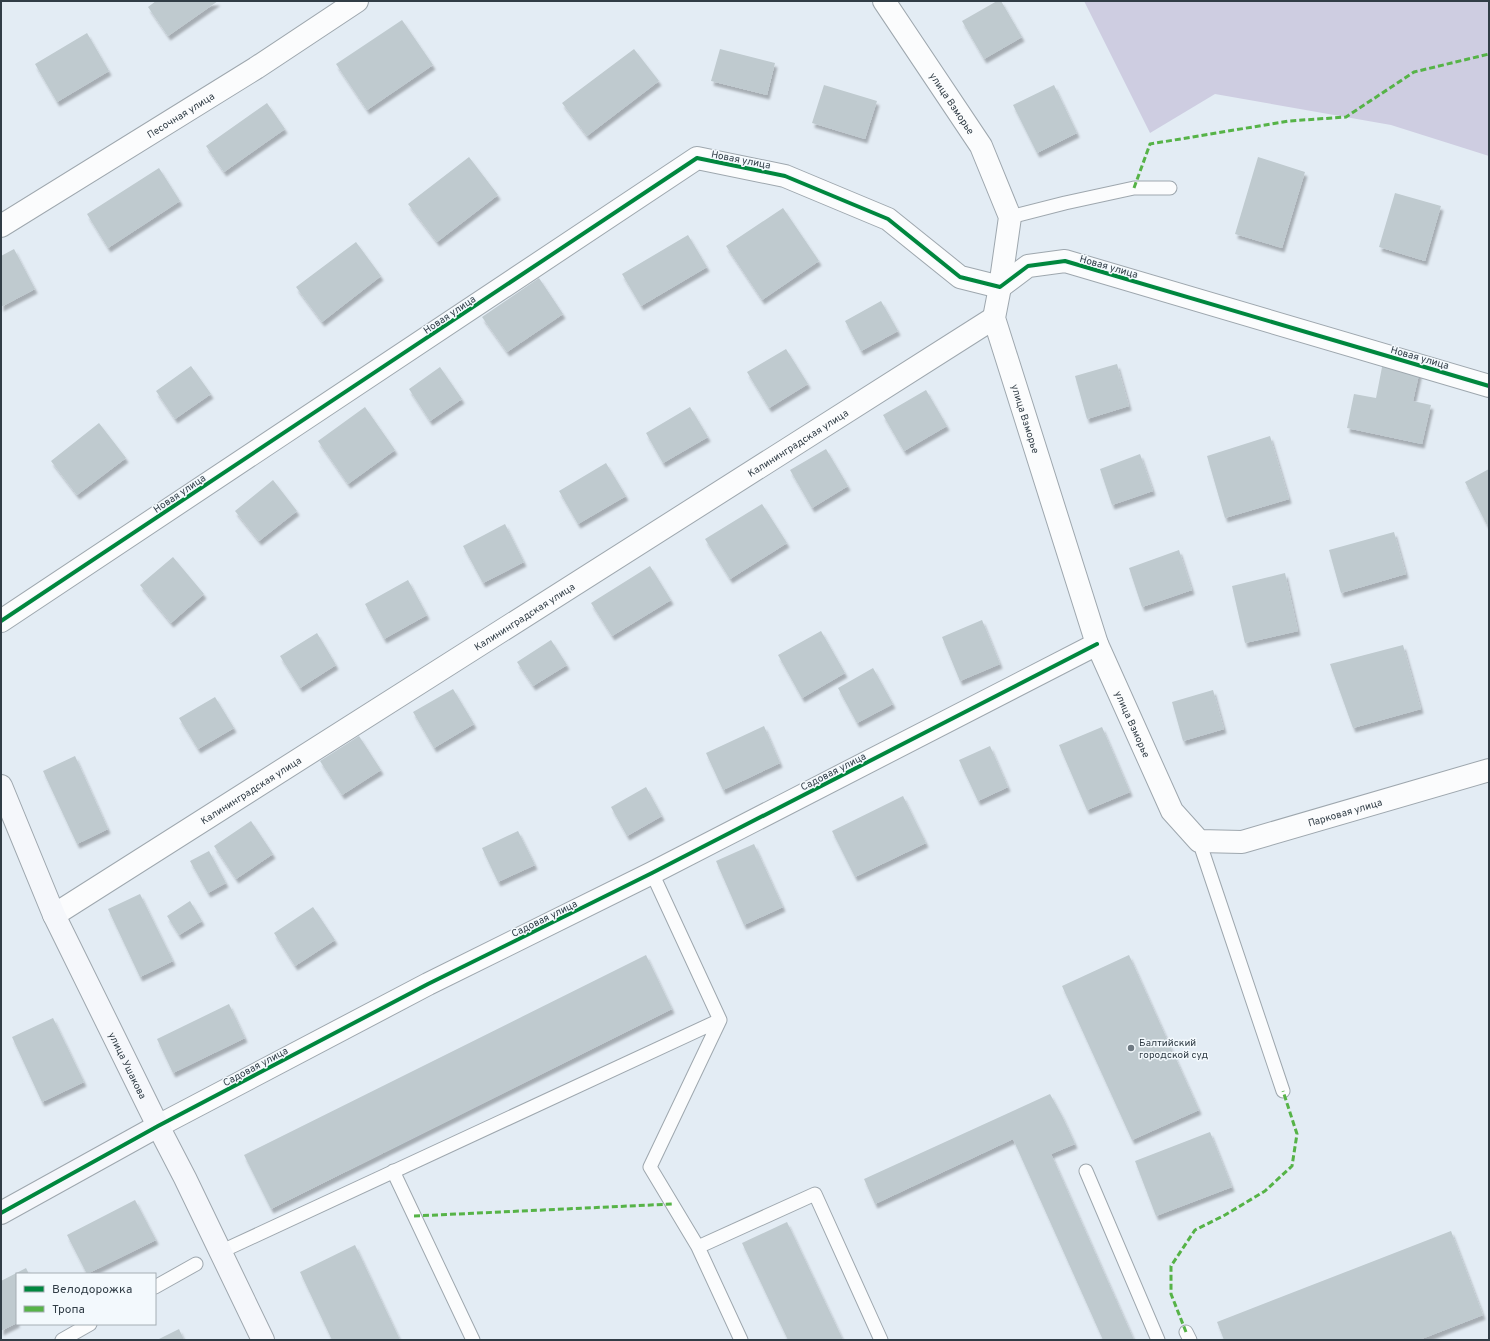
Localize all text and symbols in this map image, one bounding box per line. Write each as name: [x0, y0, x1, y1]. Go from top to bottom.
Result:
street label: улица Взморье: [926, 71, 977, 138]
street label: Песочная улица: [145, 90, 217, 142]
street label: Новая улица: [710, 148, 772, 173]
street label: Новая улица: [1078, 253, 1139, 282]
street label: Новая улица: [421, 293, 478, 337]
street label: Новая улица: [1389, 344, 1450, 373]
street label: улица Взморье: [1007, 383, 1041, 455]
street label: Калининградская улица: [746, 407, 851, 481]
street label: Новая улица: [151, 472, 208, 516]
street label: Калининградская улица: [472, 581, 578, 654]
street label: улица Взморье: [1111, 689, 1152, 760]
street label: Садовая улица: [799, 750, 869, 794]
street label: Калининградская улица: [199, 755, 304, 828]
street label: Парковая улица: [1307, 796, 1384, 830]
street label: Садовая улица: [510, 898, 580, 941]
street label: улица Ушакова: [105, 1030, 149, 1102]
place label: Балтийский городской суд: [1139, 1037, 1209, 1062]
marker: Балтийский городской суд: [1126, 1043, 1136, 1053]
street label: Садовая улица: [221, 1045, 290, 1090]
legend: [16, 1273, 156, 1325]
text: Велодорожка: [52, 1282, 132, 1298]
text: Тропа: [52, 1302, 85, 1318]

